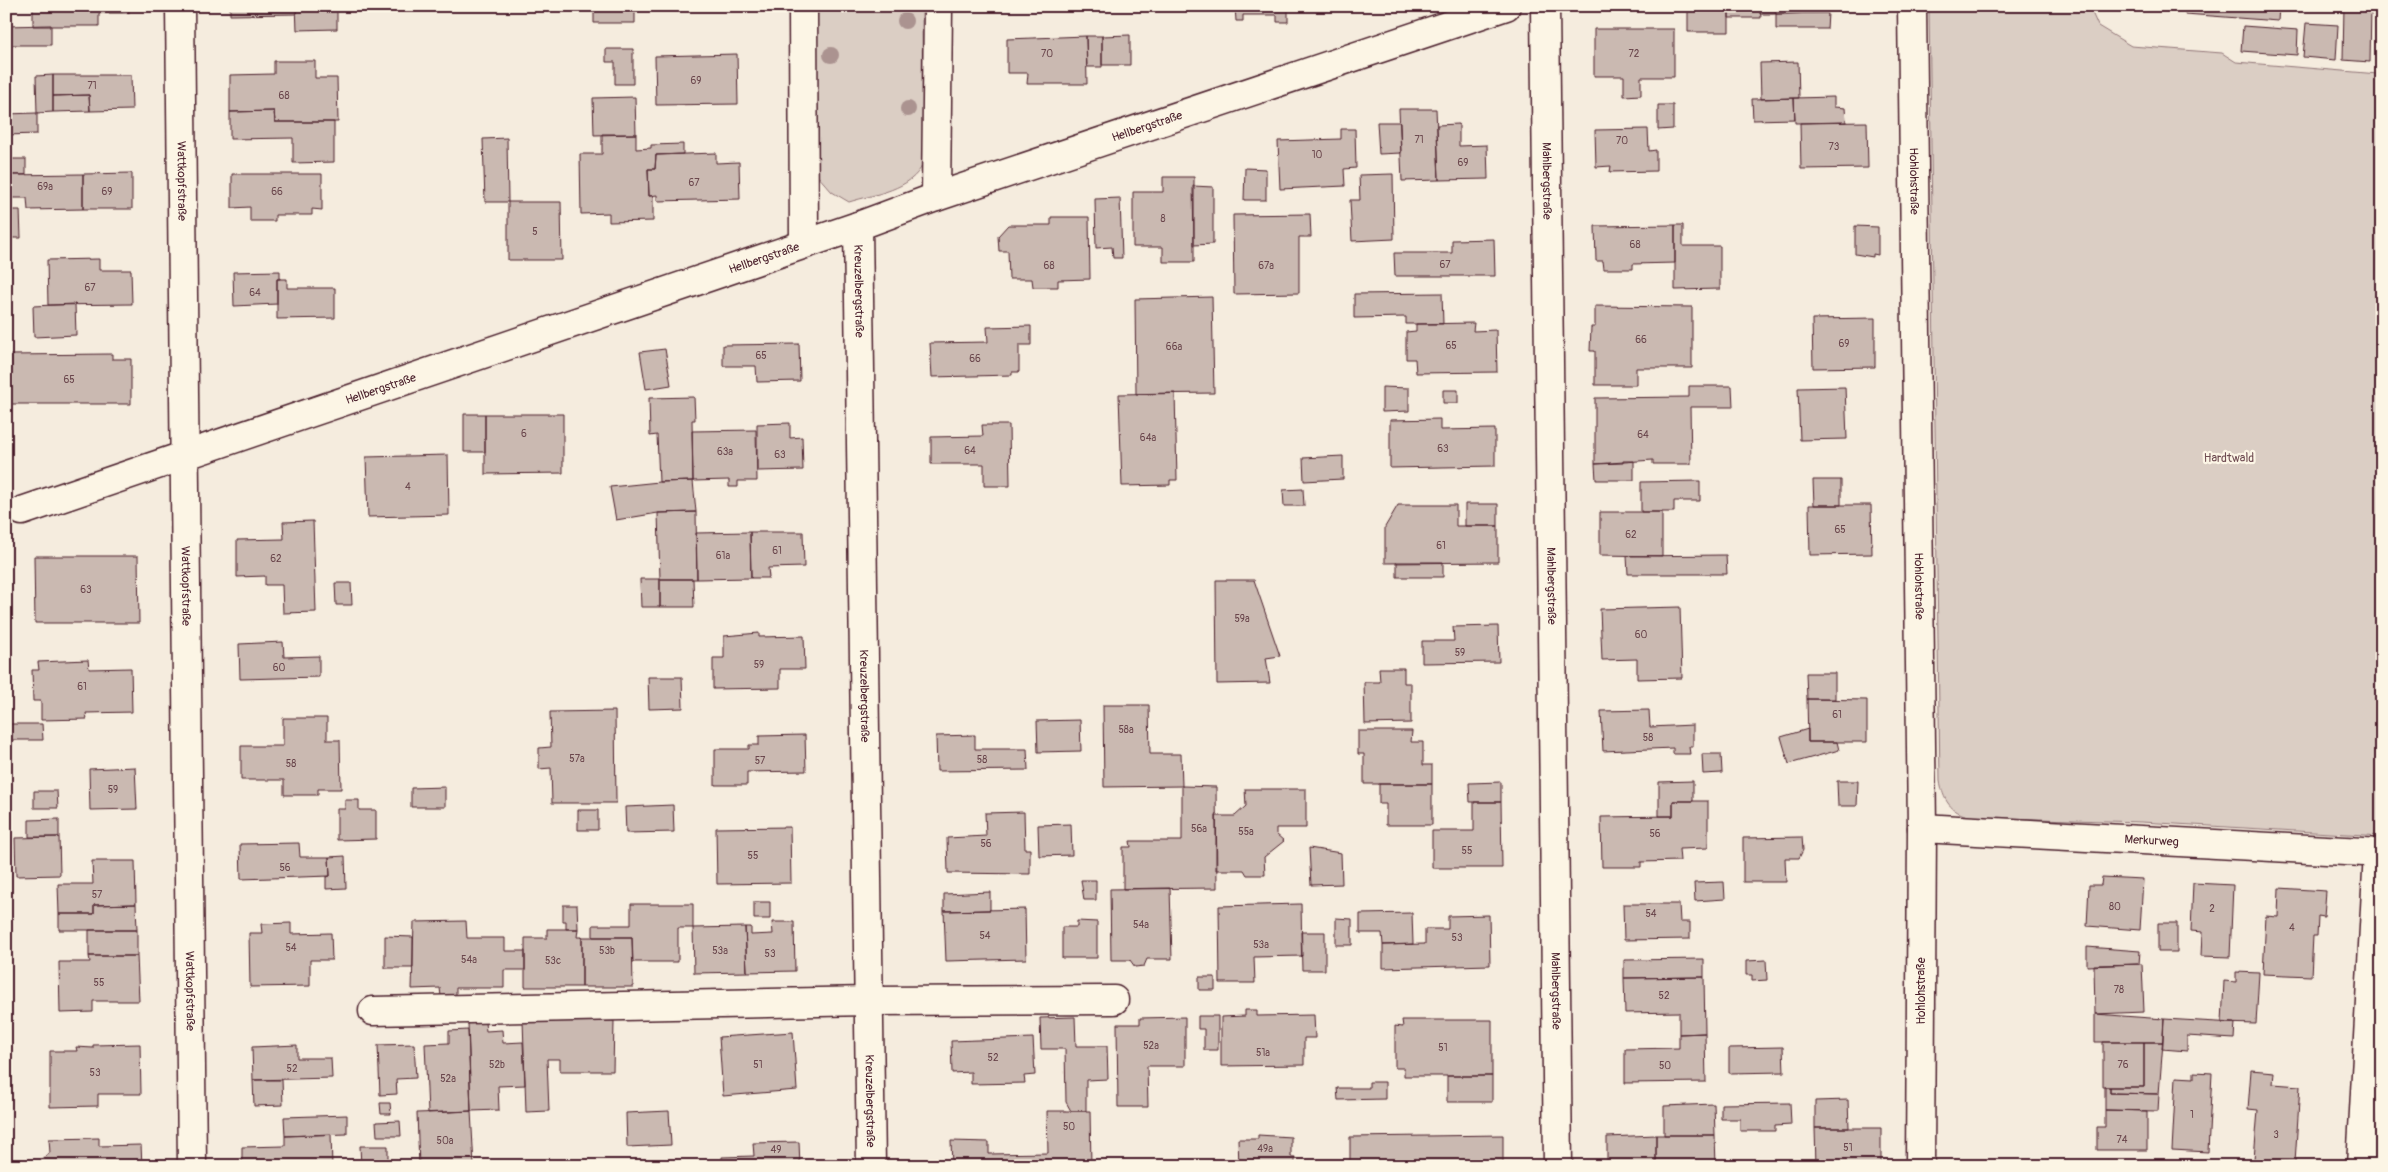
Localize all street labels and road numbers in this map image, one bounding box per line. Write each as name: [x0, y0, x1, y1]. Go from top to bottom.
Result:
street label: Hellbergstraße: [1110, 108, 1184, 146]
street label: Wattkopfstraße: [173, 141, 189, 221]
street label: Mahlbergstraße: [1539, 142, 1554, 220]
street label: Hohlohstraße: [1906, 147, 1922, 215]
street label: Hellbergstraße: [727, 240, 802, 277]
street label: Kreuzelbergstraße: [850, 244, 867, 338]
street label: Hellbergstraße: [344, 370, 418, 408]
street label: Wattkopfstraße: [178, 546, 193, 626]
street label: Mahlbergstraße: [1543, 547, 1559, 625]
street label: Hohlohstraße: [1911, 552, 1926, 620]
street label: Kreuzelbergstraße: [856, 649, 872, 743]
street label: Merkurweg: [2124, 832, 2179, 850]
street label: Wattkopfstraße: [182, 951, 198, 1031]
street label: Mahlbergstraße: [1548, 952, 1563, 1030]
street label: Hohlohstraße: [1914, 957, 1929, 1025]
street label: Kreuzelbergstraße: [861, 1054, 878, 1148]

